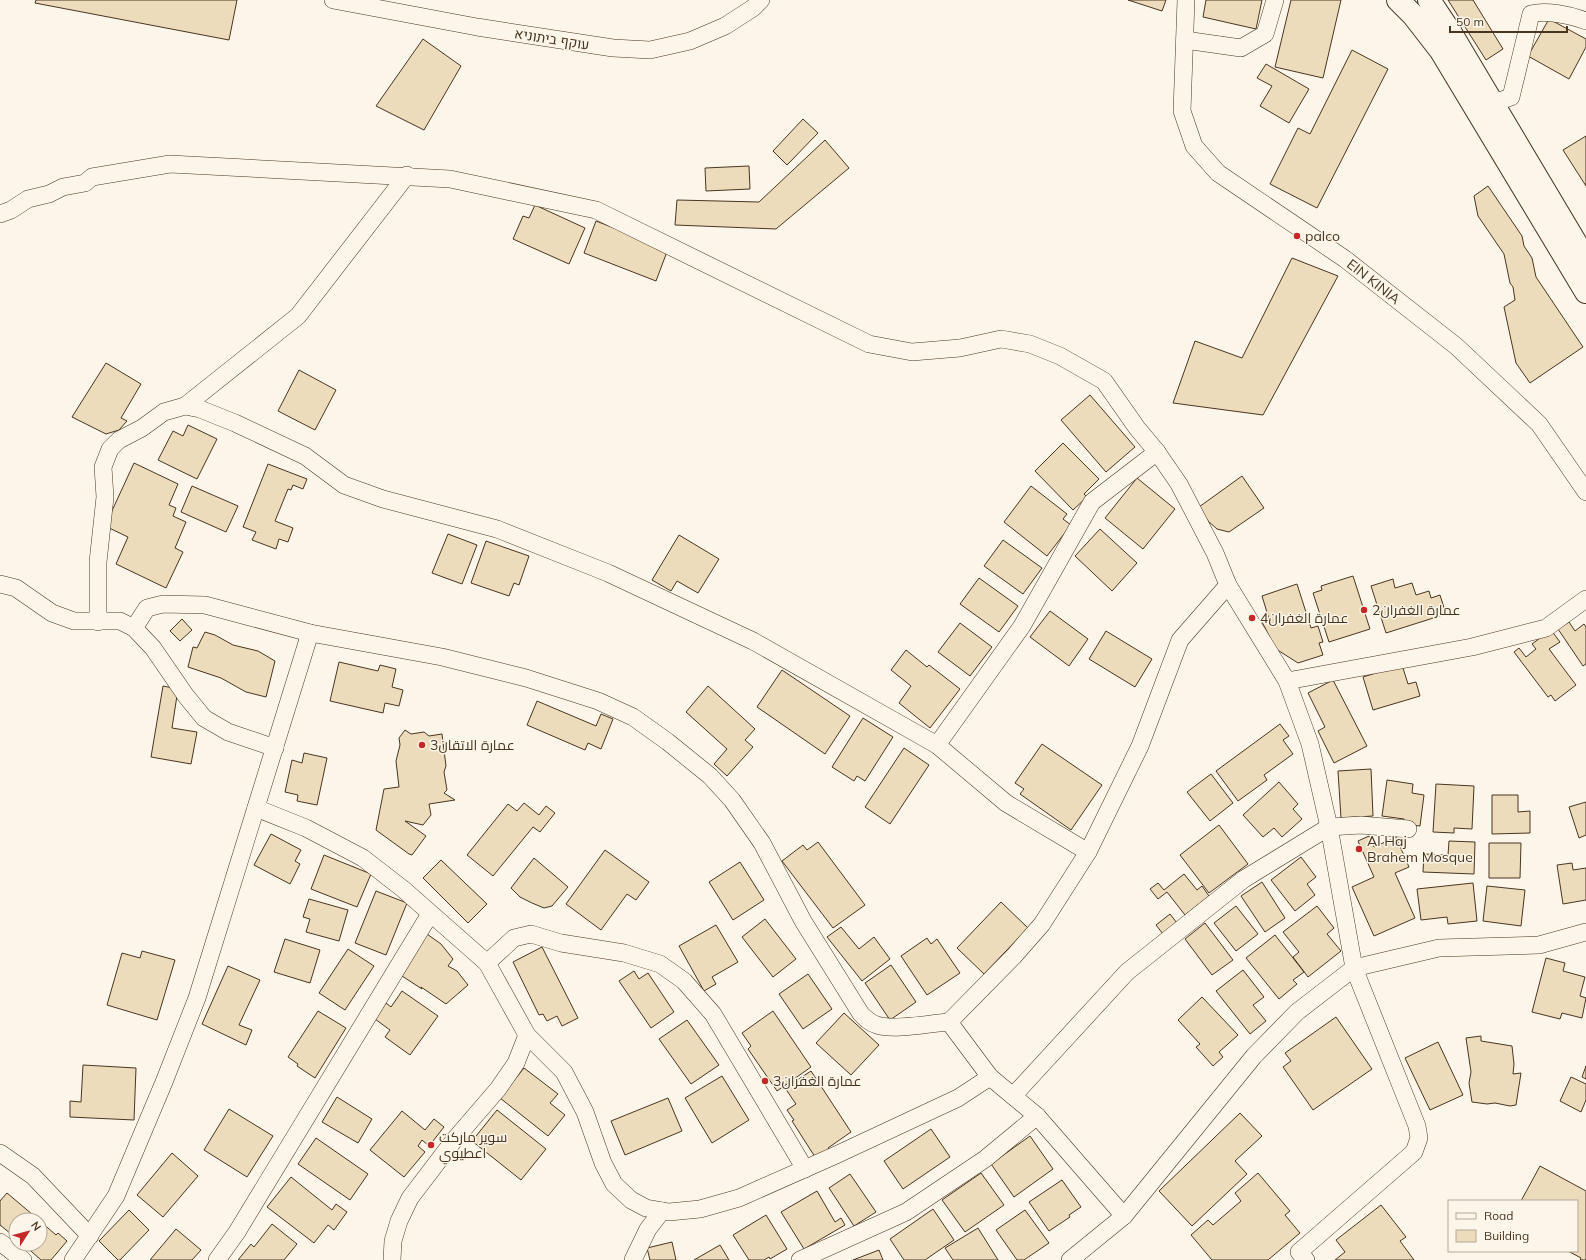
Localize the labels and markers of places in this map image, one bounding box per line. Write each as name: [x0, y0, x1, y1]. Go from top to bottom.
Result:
place label: palco: [1305, 227, 1340, 245]
marker: palco: [1292, 231, 1302, 241]
place label: عمارة الغفران2: [1372, 601, 1461, 619]
marker: عمارة الغفران2: [1359, 605, 1369, 615]
place label: عمارة الغفران4: [1260, 609, 1349, 627]
marker: عمارة الغفران4: [1247, 613, 1257, 623]
place label: عمارة الاتقان3: [430, 736, 515, 754]
marker: عمارة الاتقان3: [417, 740, 427, 750]
place label: Al Haj Brahem Mosque: [1367, 832, 1473, 866]
marker: Al Haj Brahem Mosque: [1354, 844, 1364, 854]
place label: عمارة الغفران3: [773, 1072, 862, 1090]
marker: عمارة الغفران3: [760, 1076, 770, 1086]
place label: سوير ماركت اعطيوي: [439, 1128, 507, 1165]
marker: سوير ماركت اعطيوي: [426, 1140, 436, 1150]

